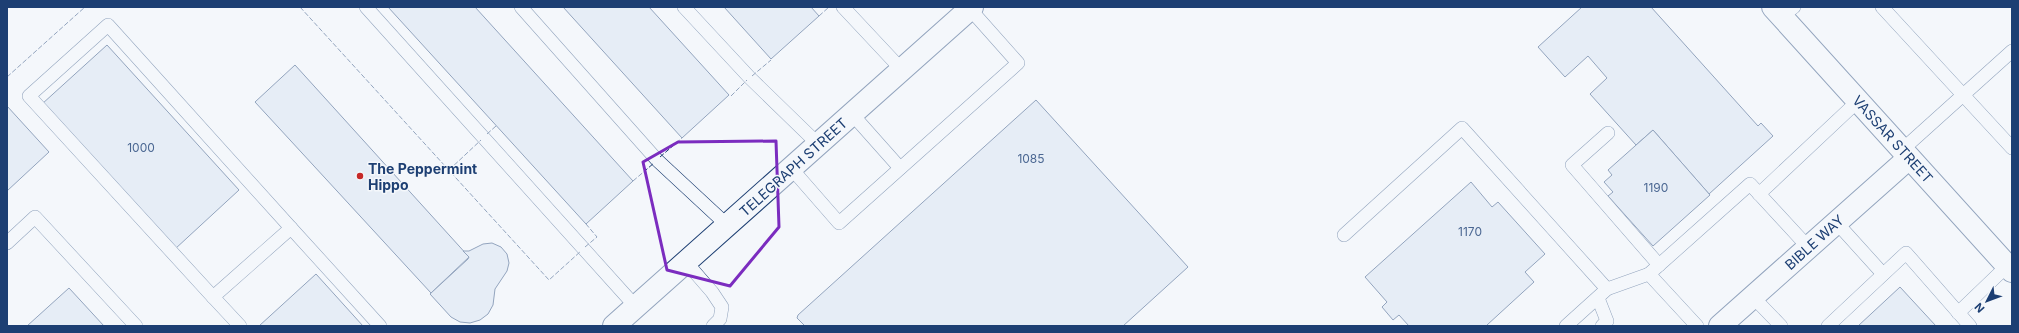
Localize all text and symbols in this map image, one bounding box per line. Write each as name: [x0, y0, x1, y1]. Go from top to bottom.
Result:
street label: VASSAR STREET: [1849, 92, 1937, 186]
street label: TELEGRAPH STREET: [736, 114, 850, 220]
house number: 1000: [127, 140, 155, 155]
house number: 1085: [1017, 151, 1045, 166]
place label: The Peppermint Hippo: [368, 160, 477, 193]
marker: The Peppermint Hippo: [355, 171, 365, 181]
house number: 1190: [1644, 180, 1668, 195]
street label: BIBLE WAY: [1781, 211, 1847, 273]
house number: 1170: [1458, 224, 1482, 239]
north arrow: [1967, 281, 2007, 321]
text: N: [1972, 300, 1988, 315]

